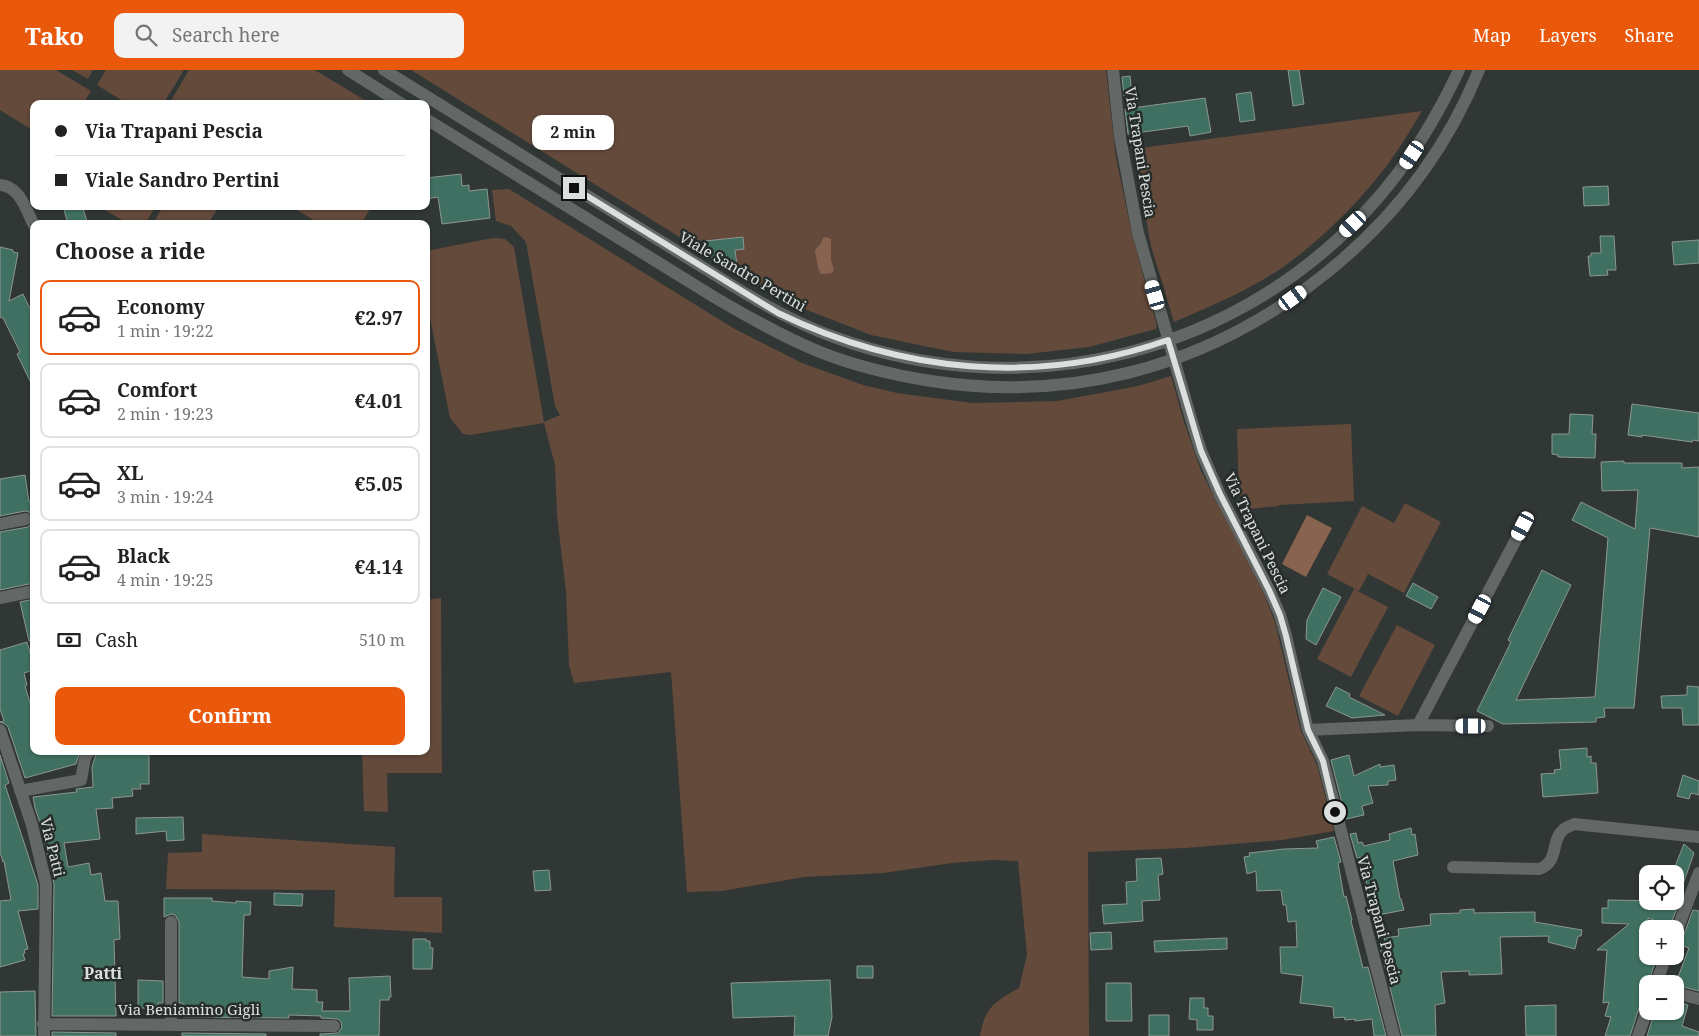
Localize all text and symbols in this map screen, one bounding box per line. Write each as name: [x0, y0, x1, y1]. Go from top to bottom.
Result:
search box: [114, 13, 464, 58]
text: Tako: [25, 19, 84, 52]
icon: search: [132, 21, 160, 49]
text: Search here: [172, 22, 280, 48]
text: Map: [1473, 23, 1511, 47]
text: Layers: [1539, 23, 1597, 47]
text: Share: [1625, 23, 1674, 47]
street label: Via Trapani Pescia: [1121, 85, 1161, 219]
callout: 2 min: [533, 116, 615, 150]
text: Via Trapani Pescia: [85, 118, 263, 144]
text: 2 min: [550, 121, 596, 143]
car: [1397, 138, 1426, 172]
text: Viale Sandro Pertini: [85, 167, 279, 193]
route end: [563, 177, 585, 199]
car: [1337, 208, 1369, 240]
street label: Viale Sandro Pertini: [676, 226, 810, 316]
text: Choose a ride: [55, 235, 205, 265]
car: [1143, 279, 1166, 311]
car: [1276, 283, 1309, 313]
text: Economy: [117, 294, 205, 320]
icon: car: [57, 295, 102, 340]
text: €2.97: [355, 305, 403, 331]
text: 1 min · 19:22: [117, 320, 213, 342]
text: Comfort: [117, 377, 197, 403]
icon: car: [57, 378, 102, 423]
text: €4.01: [355, 388, 403, 414]
text: 2 min · 19:23: [117, 403, 213, 425]
text: XL: [117, 460, 143, 486]
icon: car: [57, 461, 102, 506]
street label: Via Trapani Pescia: [1220, 469, 1296, 597]
text: €5.05: [355, 471, 403, 497]
text: 3 min · 19:24: [117, 486, 213, 508]
car: [1509, 509, 1536, 543]
text: Black: [117, 543, 170, 569]
icon: car: [57, 544, 102, 589]
text: €4.14: [355, 554, 403, 580]
text: 4 min · 19:25: [117, 569, 213, 591]
car: [1466, 592, 1493, 626]
icon: cash: [55, 626, 83, 654]
text: Cash: [95, 627, 138, 653]
text: 510 m: [359, 629, 405, 651]
button: Confirm: [55, 687, 405, 745]
car: [1456, 719, 1486, 734]
route start: [1324, 801, 1346, 823]
street label: Via Patti: [36, 815, 70, 879]
street label: Via Trapani Pescia: [1353, 854, 1407, 986]
map controls: [1639, 865, 1684, 1020]
button: locate: [1639, 865, 1684, 910]
button: +: [1639, 920, 1684, 965]
district label: Patti: [84, 962, 123, 984]
button: −: [1639, 975, 1684, 1020]
street label: Via Beniamino Gigli: [118, 999, 260, 1019]

